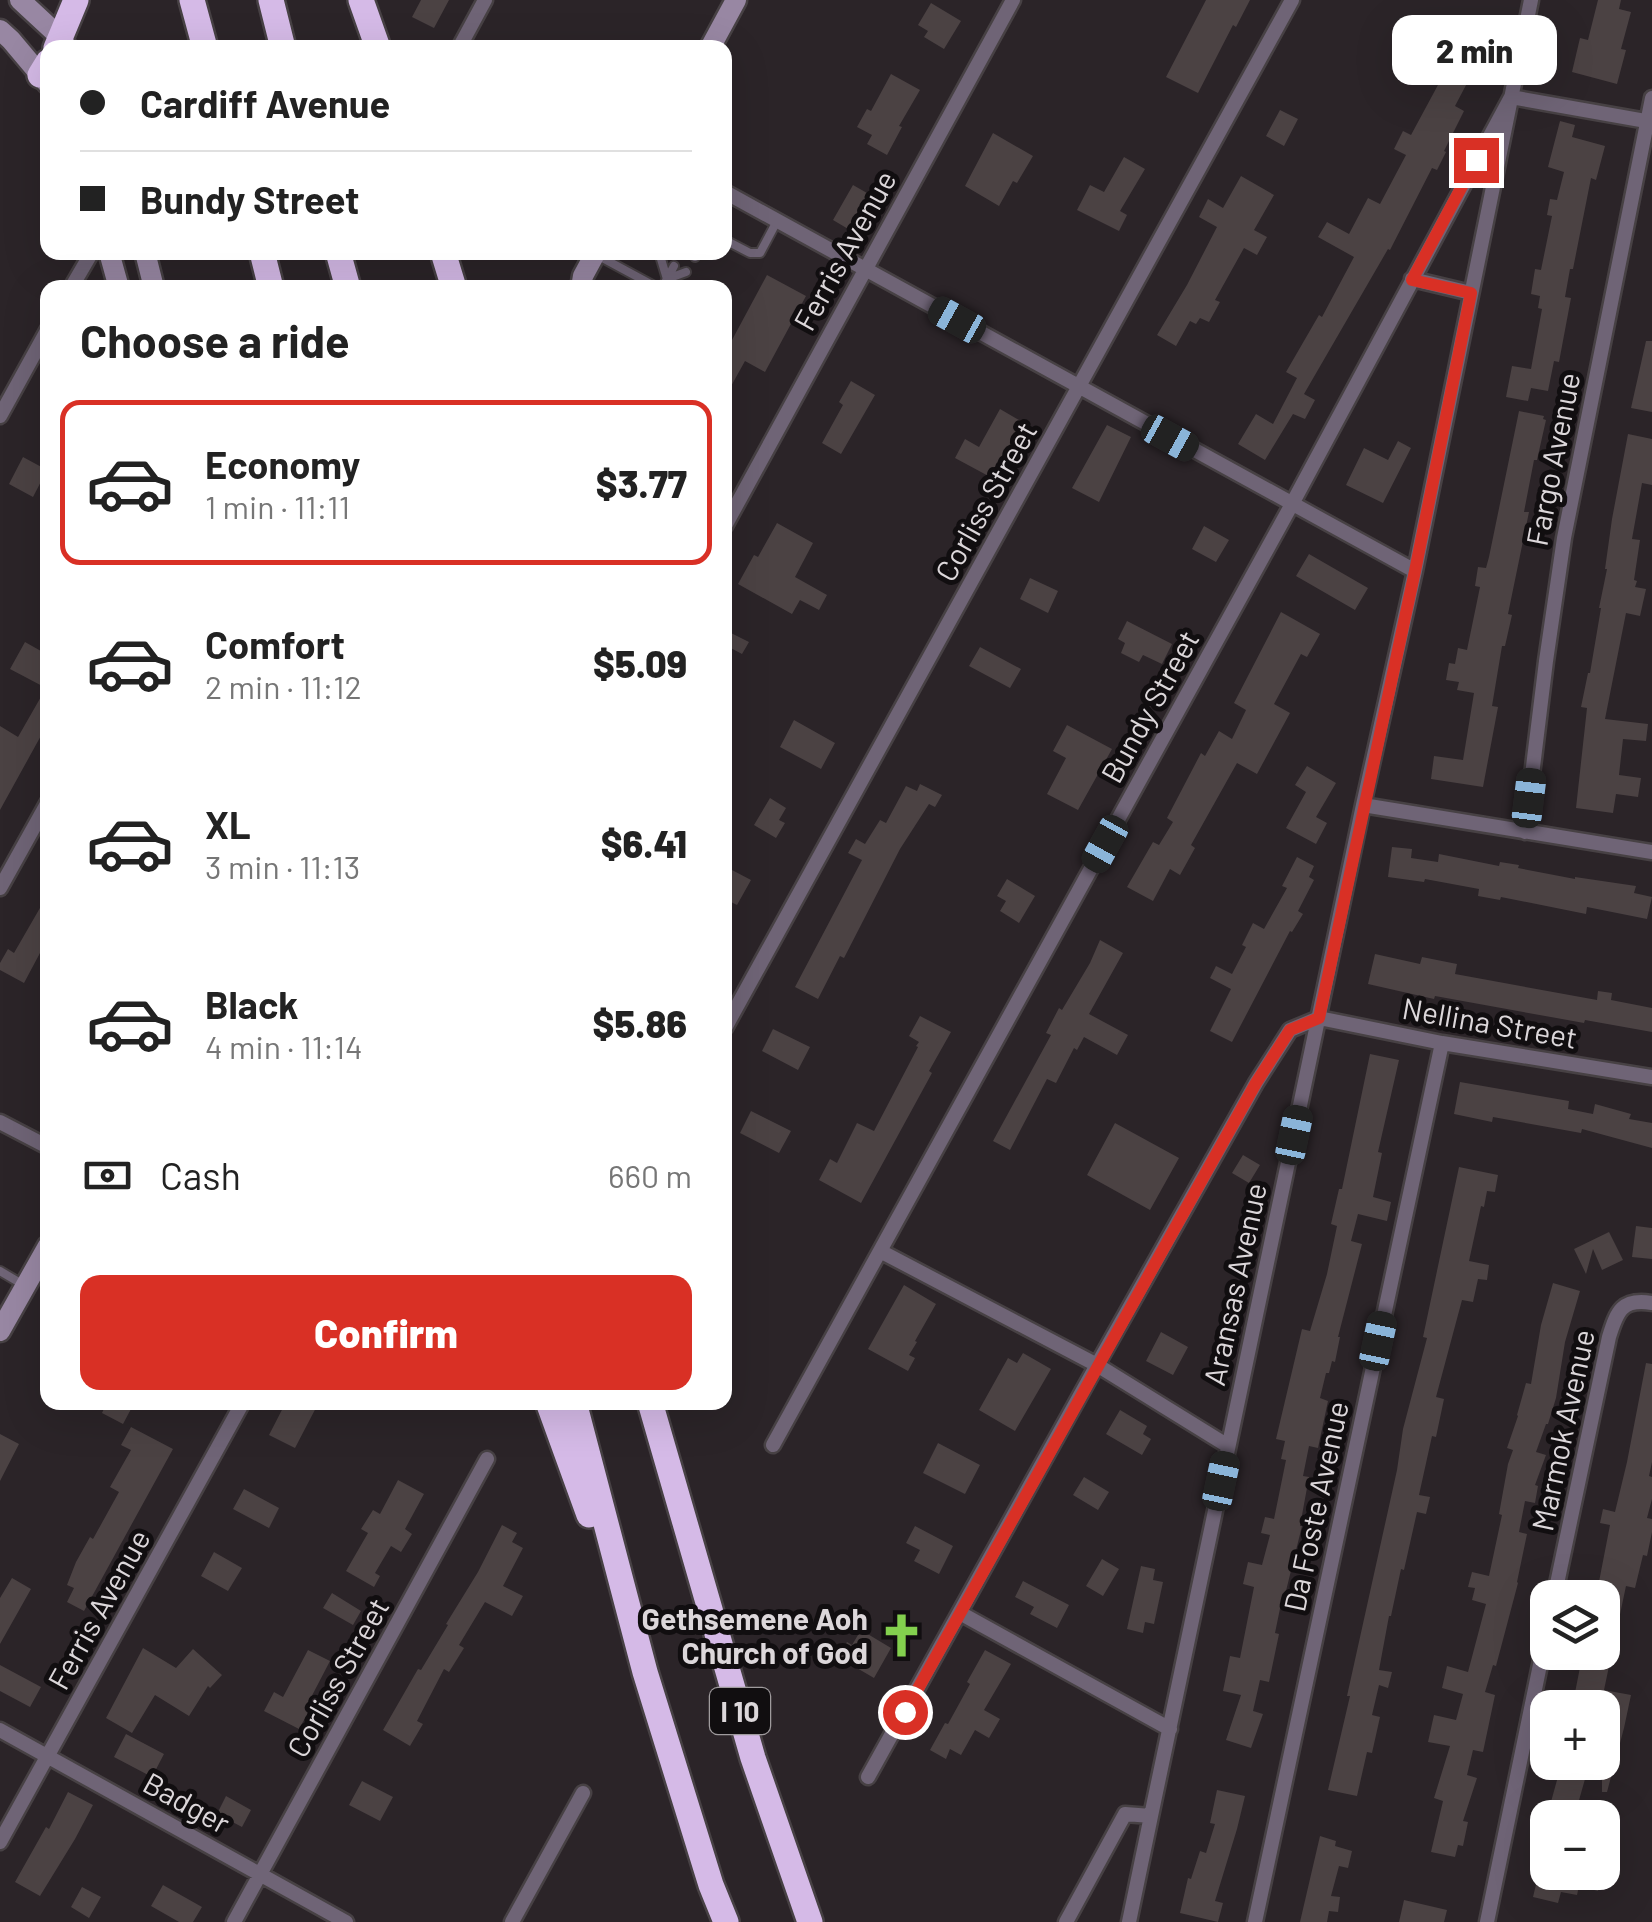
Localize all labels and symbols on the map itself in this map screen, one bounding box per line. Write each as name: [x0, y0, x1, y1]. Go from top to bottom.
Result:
callout: 2 min: [1394, 15, 1558, 85]
route end: [1454, 138, 1499, 183]
street label: Ferris Avenue: [785, 164, 903, 336]
car: [923, 292, 991, 348]
street label: Fargo Avenue: [1518, 369, 1586, 549]
car: [1136, 410, 1204, 466]
street label: Corliss Street: [927, 415, 1043, 587]
street label: Bundy Street: [1092, 624, 1206, 788]
car: [1510, 766, 1548, 830]
car: [1077, 810, 1133, 878]
street label: Nellina Street: [1400, 989, 1580, 1055]
car: [1273, 1103, 1315, 1167]
street label: Aransas Avenue: [1195, 1179, 1273, 1389]
car: [1357, 1309, 1399, 1373]
street label: Marmok Avenue: [1523, 1326, 1601, 1534]
street label: Da Foste Avenue: [1275, 1398, 1355, 1614]
car: [1200, 1449, 1242, 1513]
street label: Ferris Avenue: [39, 1523, 157, 1695]
street label: Corliss Street: [279, 1591, 395, 1763]
place label: Gethsemene Aoh Church of God: [642, 1600, 868, 1670]
church icon: Gethsemene Aoh Church of God: [877, 1611, 925, 1659]
road number: I 10: [710, 1688, 770, 1734]
route start: [883, 1690, 928, 1735]
street label: Badger: [137, 1764, 237, 1840]

